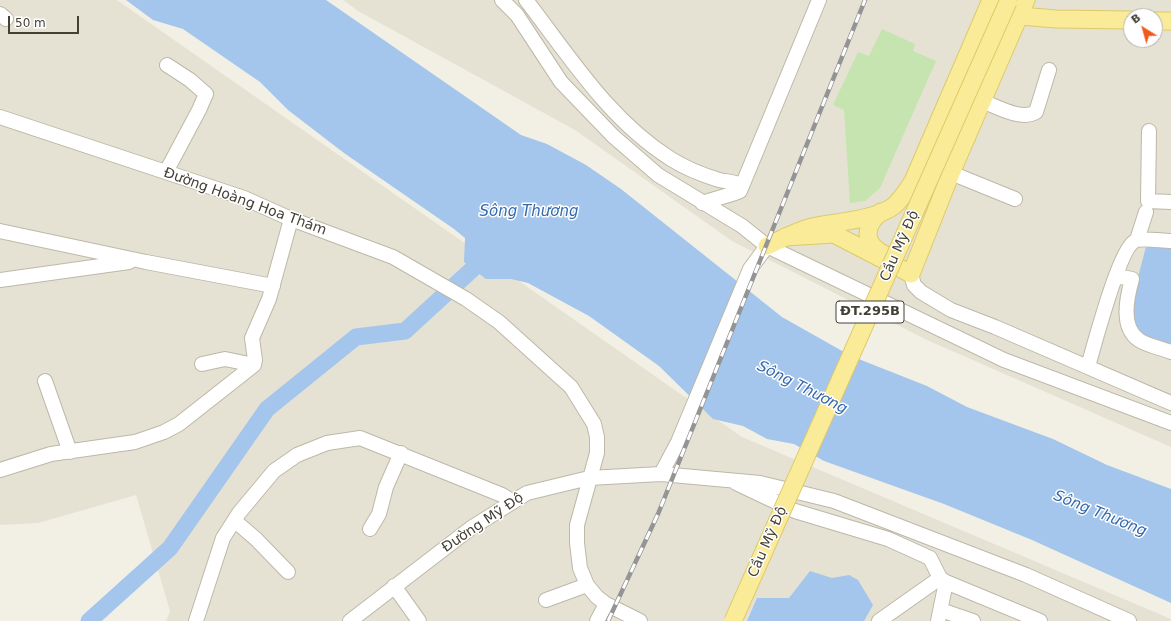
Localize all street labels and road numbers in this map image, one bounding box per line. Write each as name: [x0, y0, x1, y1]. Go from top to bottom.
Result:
street label: Đường Hoàng Hoa Thám: [161, 165, 329, 239]
street label: Cầu Mỹ Độ: [877, 208, 923, 284]
road number: ĐT.295B: [836, 301, 904, 323]
street label: Đường Mỹ Độ: [439, 490, 527, 556]
street label: Cầu Mỹ Độ: [745, 504, 791, 580]

